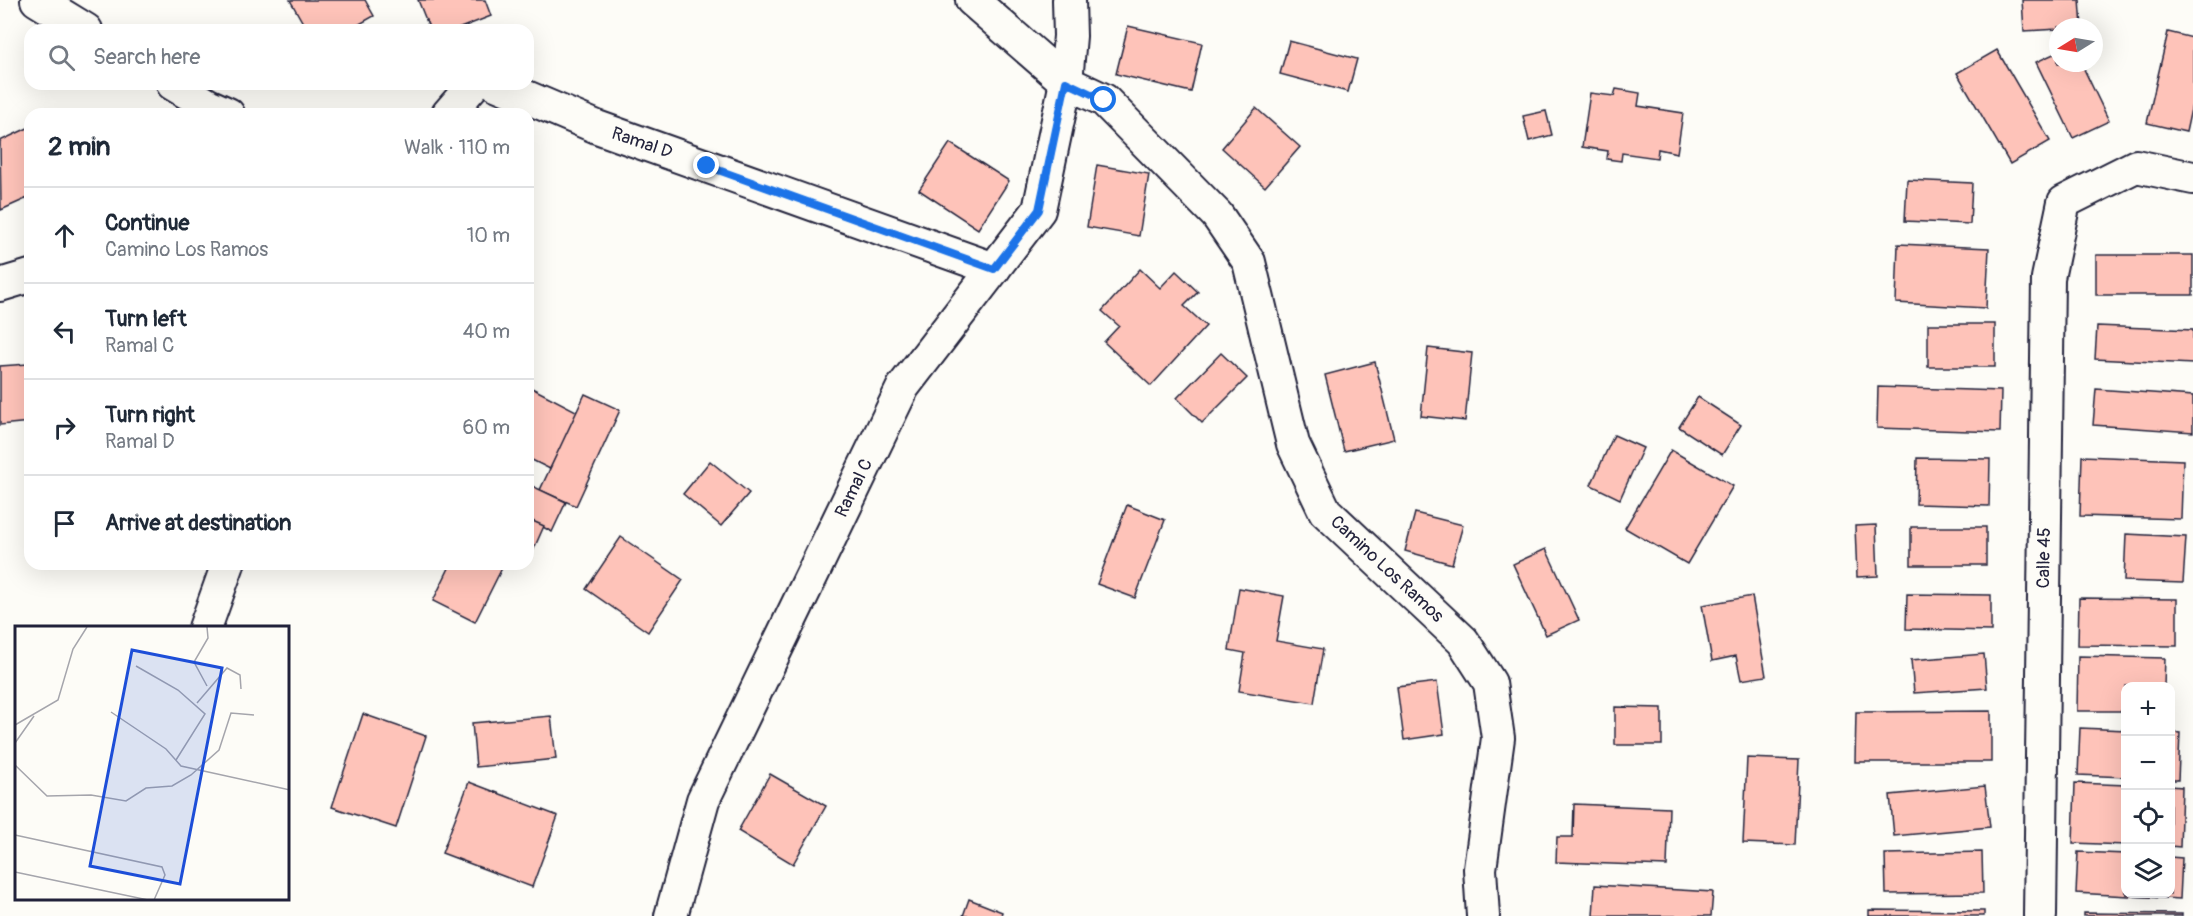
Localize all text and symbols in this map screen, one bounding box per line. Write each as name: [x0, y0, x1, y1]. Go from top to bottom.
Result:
north arrow: [2049, 18, 2103, 72]
search box: [24, 24, 534, 90]
icon: search: [45, 41, 78, 74]
text: Search here: [93, 43, 200, 71]
route start: [1090, 86, 1116, 112]
street label: Ramal D: [609, 122, 675, 164]
text: 2 min: [48, 131, 110, 163]
text: Walk · 110 m: [404, 135, 510, 160]
route end: [693, 152, 719, 178]
text: Continue: [105, 209, 189, 237]
icon: ahead: [48, 219, 81, 252]
text: 10 m: [466, 223, 510, 248]
text: Camino Los Ramos: [105, 237, 268, 262]
text: Turn left: [105, 305, 187, 333]
icon: left: [48, 315, 81, 348]
text: 40 m: [463, 319, 510, 344]
text: Ramal C: [105, 333, 174, 358]
text: Turn right: [105, 401, 195, 429]
icon: right: [48, 411, 81, 444]
text: 60 m: [463, 415, 510, 440]
text: Ramal D: [105, 429, 175, 454]
street label: Ramal C: [830, 455, 878, 521]
icon: arrive: [48, 507, 81, 540]
text: Arrive at destination: [105, 509, 291, 537]
street label: Camino Los Ramos: [1325, 511, 1449, 627]
street label: Calle 45: [2032, 527, 2056, 589]
inset map: [15, 626, 290, 901]
map controls: [2121, 682, 2175, 898]
button: +: [2121, 682, 2175, 736]
button: −: [2121, 736, 2175, 790]
button: locate: [2121, 790, 2175, 844]
button: layers: [2121, 844, 2175, 898]

